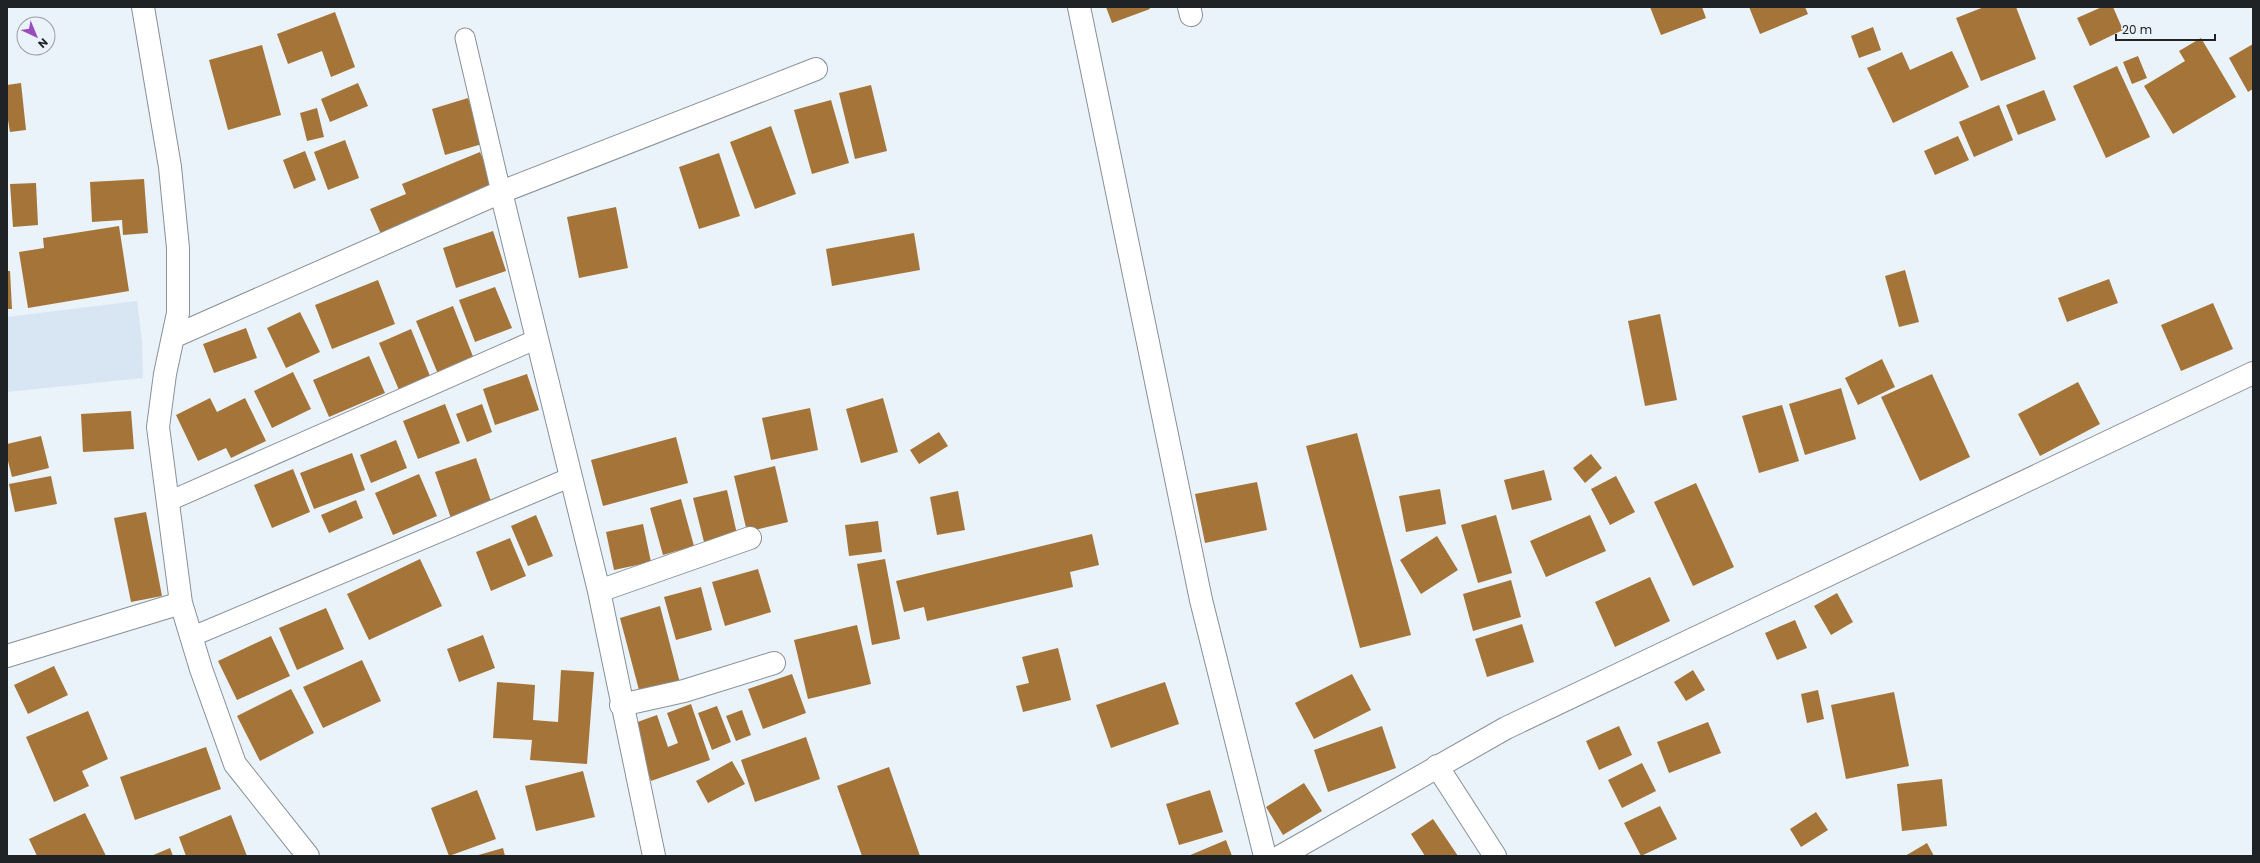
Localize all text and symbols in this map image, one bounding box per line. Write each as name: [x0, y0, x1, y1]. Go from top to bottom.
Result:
north arrow: [16, 16, 56, 56]
scale bar: [2116, 16, 2215, 42]
text: 20 m: [2122, 21, 2152, 38]
text: N: [34, 35, 51, 52]

